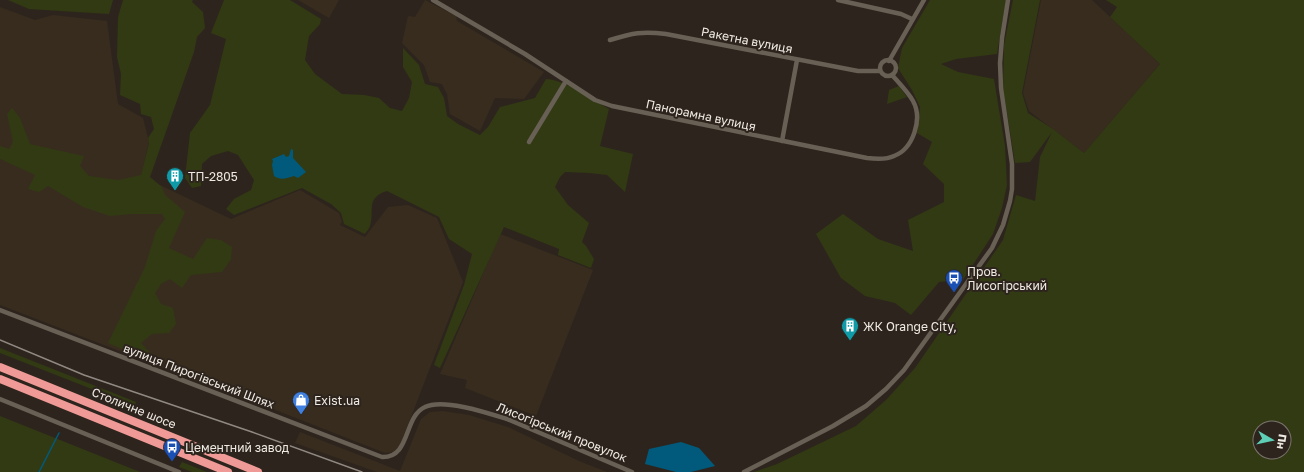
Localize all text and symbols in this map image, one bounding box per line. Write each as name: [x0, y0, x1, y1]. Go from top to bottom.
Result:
street label: Ракетна вулиця: [700, 24, 794, 56]
street label: Панорамна вулиця: [645, 96, 757, 134]
building icon: ТП-2805: [165, 166, 185, 191]
place label: ТП-2805: [188, 169, 238, 184]
place label: Пров. Лисогірський: [967, 264, 1047, 293]
bus stop icon: Пров. Лисогірський: [944, 268, 964, 293]
building icon: ЖК Orange City,: [840, 316, 860, 341]
place label: ЖК Orange City,: [863, 319, 957, 334]
street label: вулиця Пирогівський Шлях: [121, 340, 277, 412]
street label: Столичне шосе: [90, 384, 178, 432]
shop icon: Exist.ua: [291, 390, 311, 415]
place label: Exist.ua: [314, 393, 360, 408]
street label: Лисогірський провулок: [495, 399, 629, 465]
north arrow: [1252, 420, 1292, 460]
text: Пн: [1275, 433, 1290, 450]
bus stop icon: Цементний завод: [162, 437, 182, 462]
place label: Цементний завод: [185, 440, 289, 455]

